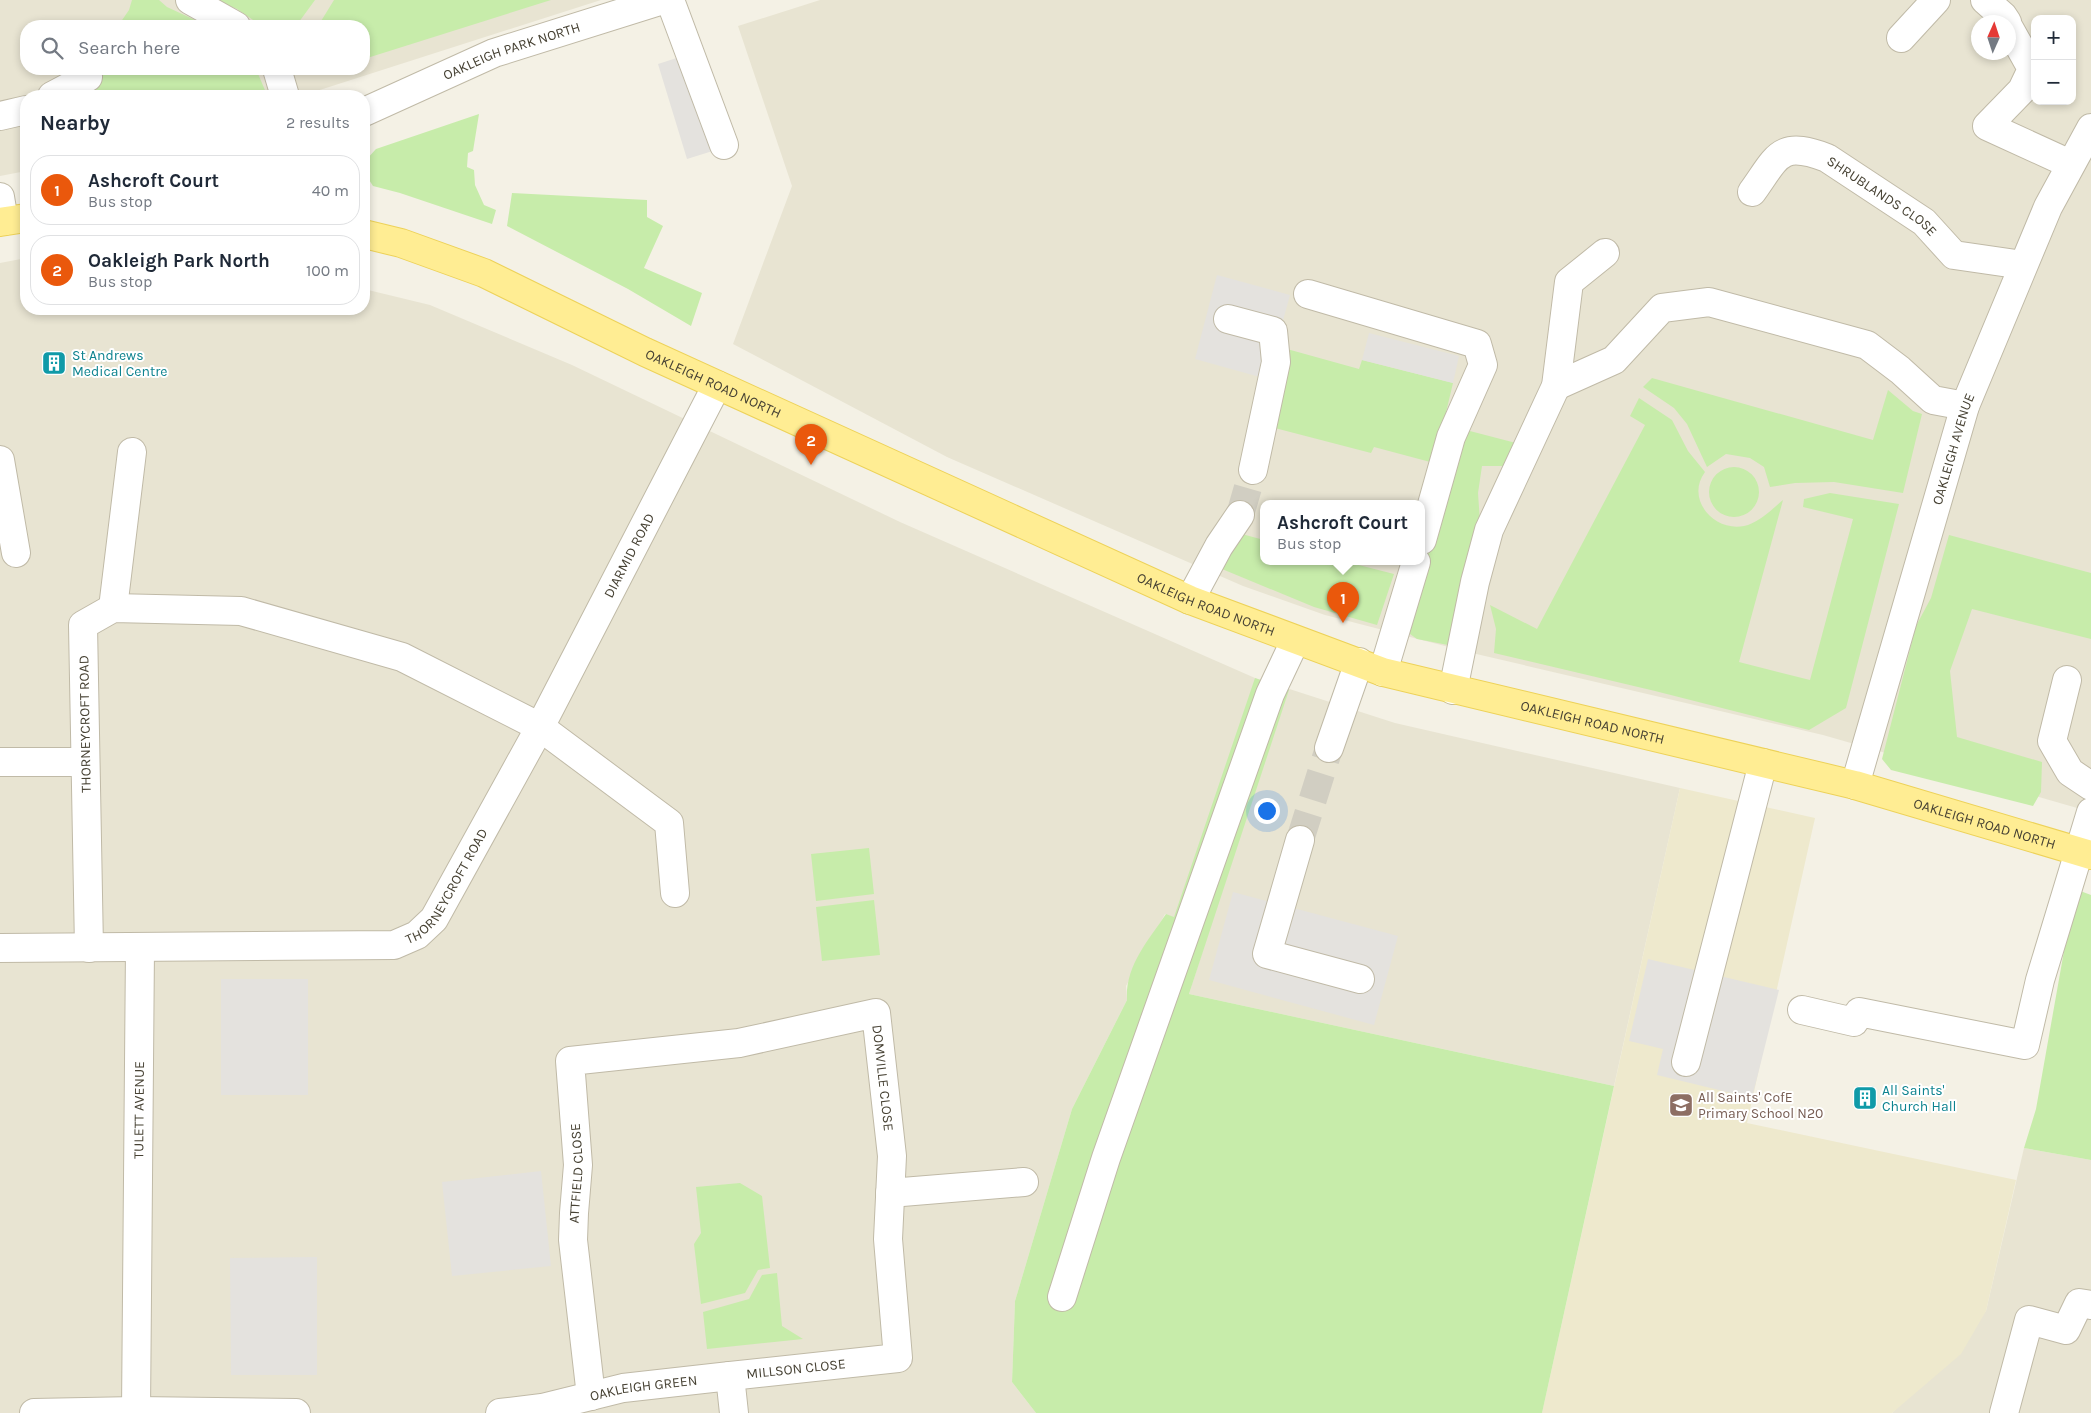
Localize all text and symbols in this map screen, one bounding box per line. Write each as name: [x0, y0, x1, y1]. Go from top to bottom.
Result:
north arrow: [1971, 15, 2016, 60]
map controls: [2031, 15, 2076, 105]
button: +: [2031, 15, 2076, 60]
street label: OAKLEIGH PARK NORTH: [440, 18, 582, 84]
search box: [20, 20, 370, 75]
icon: search: [38, 34, 66, 62]
text: Search here: [78, 37, 180, 59]
button: −: [2031, 60, 2076, 105]
text: Nearby: [40, 111, 110, 135]
text: 2 results: [286, 113, 350, 132]
street label: SHRUBLANDS CLOSE: [1824, 152, 1941, 239]
text: Ashcroft Court: [88, 170, 219, 192]
text: 1: [54, 181, 60, 200]
text: 40 m: [312, 181, 349, 200]
text: Bus stop: [88, 192, 152, 211]
text: Oakleigh Park North: [88, 250, 270, 272]
text: 2: [52, 261, 62, 280]
text: 100 m: [306, 261, 349, 280]
text: Bus stop: [88, 272, 152, 291]
street label: OAKLEIGH ROAD NORTH: [643, 345, 784, 421]
place label: St Andrews Medical Centre: [72, 347, 167, 380]
building icon: St Andrews Medical Centre: [41, 350, 67, 376]
street label: OAKLEIGH AVENUE: [1928, 391, 1978, 507]
pin: 2: [795, 424, 827, 465]
popup: [1260, 500, 1425, 565]
street label: DIARMID ROAD: [600, 510, 658, 601]
text: Ashcroft Court: [1277, 512, 1408, 534]
text: Bus stop: [1277, 534, 1341, 553]
street label: OAKLEIGH ROAD NORTH: [1134, 569, 1278, 640]
pin: 1: [1327, 582, 1359, 623]
street label: THORNEYCROFT ROAD: [75, 655, 95, 793]
street label: OAKLEIGH ROAD NORTH: [1519, 697, 1666, 748]
street label: OAKLEIGH ROAD NORTH: [1912, 794, 2058, 853]
your location: [1254, 798, 1280, 824]
street label: THORNEYCROFT ROAD: [403, 825, 491, 948]
street label: DOMVILLE CLOSE: [869, 1024, 898, 1132]
street label: TULETT AVENUE: [130, 1061, 148, 1159]
place label: All Saints' Church Hall: [1882, 1082, 1956, 1115]
building icon: All Saints' Church Hall: [1852, 1085, 1878, 1111]
place label: All Saints' CofE Primary School N20: [1698, 1089, 1823, 1122]
school or university icon: All Saints' CofE Primary School N20: [1668, 1092, 1694, 1118]
street label: ATTFIELD CLOSE: [565, 1123, 587, 1224]
street label: MILLSON CLOSE: [746, 1355, 846, 1383]
street label: OAKLEIGH GREEN: [588, 1371, 698, 1404]

